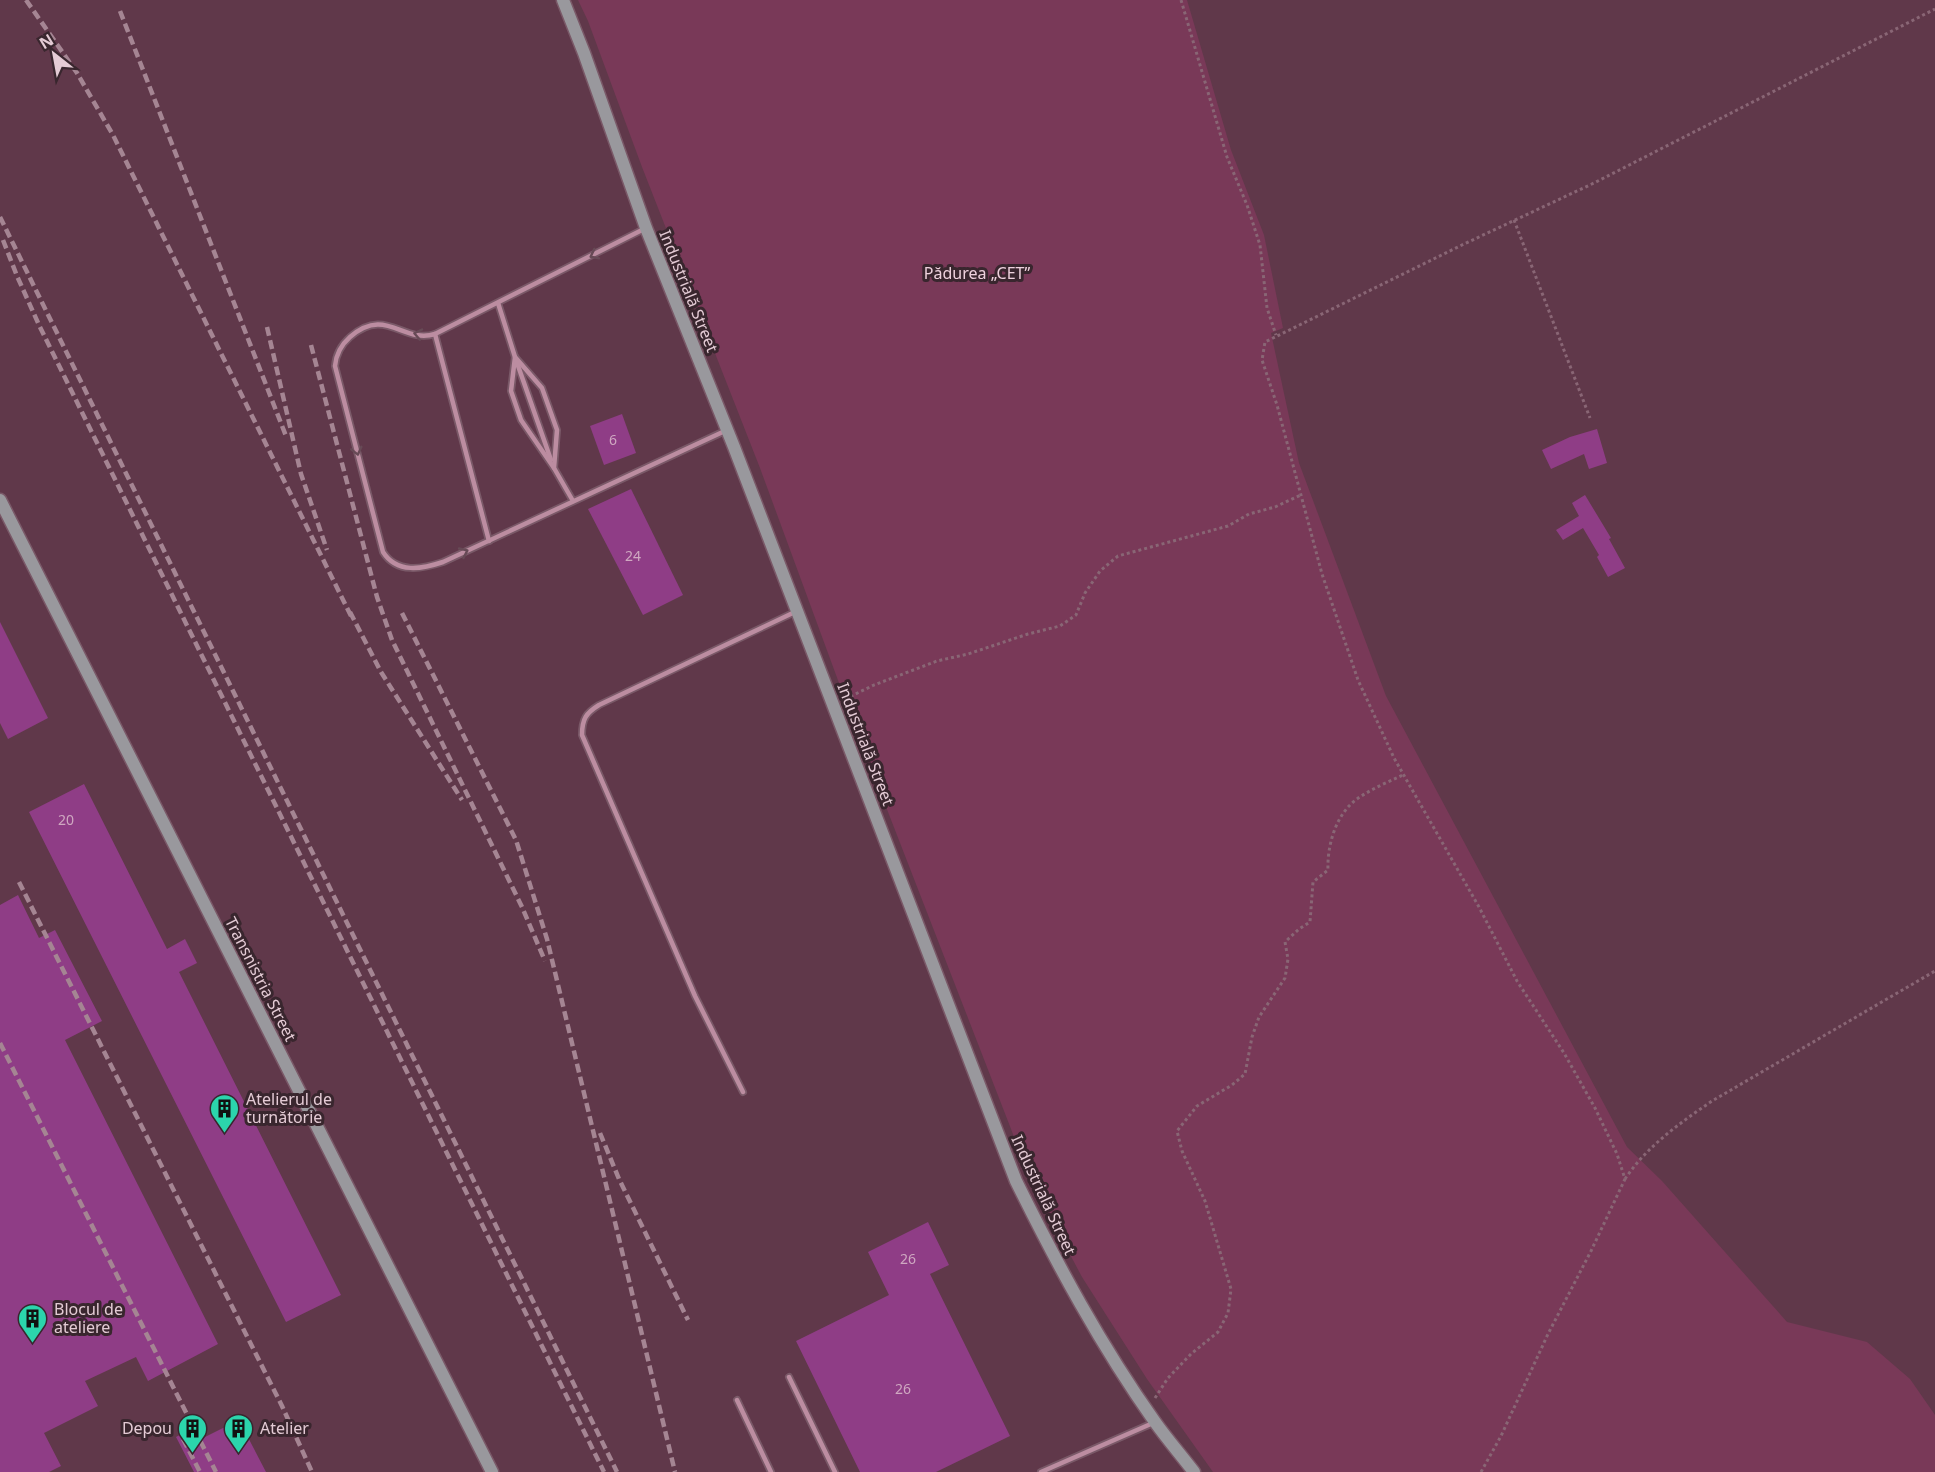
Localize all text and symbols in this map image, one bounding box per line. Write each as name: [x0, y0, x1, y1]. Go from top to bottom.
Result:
north arrow: [24, 24, 84, 84]
text: N: [35, 28, 58, 54]
street label: Industrială Street: [654, 227, 724, 356]
one-way arrow: [589, 247, 600, 259]
park label: Pădurea „CET”: [924, 262, 1030, 284]
one-way arrow: [413, 328, 423, 341]
house number: 6: [609, 430, 617, 449]
one-way arrow: [349, 446, 362, 456]
house number: 24: [625, 546, 641, 565]
one-way arrow: [458, 547, 469, 559]
street label: Industrială Street: [832, 679, 900, 809]
house number: 20: [58, 810, 74, 829]
street label: Transnistria Street: [220, 913, 302, 1045]
place label: Atelierul de turnătorie: [246, 1088, 332, 1128]
building icon: Atelierul de turnătorie: [209, 1092, 241, 1134]
street label: Industrială Street: [1007, 1131, 1082, 1259]
house number: 26: [900, 1249, 916, 1268]
place label: Blocul de ateliere: [54, 1298, 123, 1338]
building icon: Blocul de ateliere: [17, 1302, 49, 1344]
house number: 26: [895, 1379, 911, 1398]
building icon: Depou: [177, 1412, 209, 1454]
building icon: Atelier: [223, 1412, 255, 1454]
place label: Depou: [122, 1417, 172, 1439]
place label: Atelier: [260, 1417, 309, 1439]

